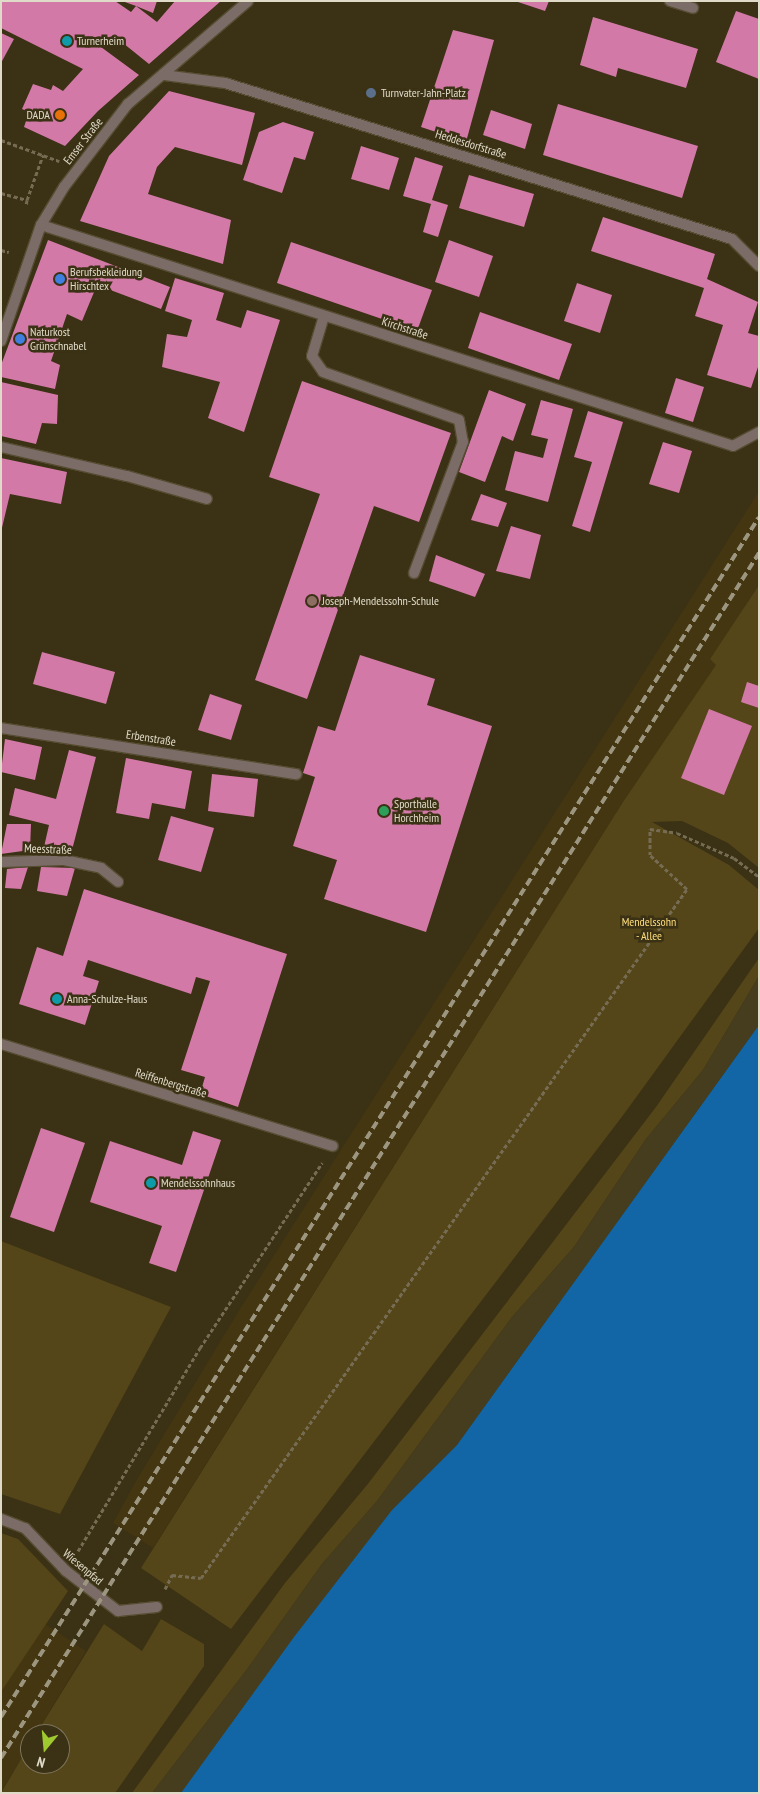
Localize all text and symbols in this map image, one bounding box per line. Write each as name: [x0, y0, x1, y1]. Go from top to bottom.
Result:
place label: Turnerheim: [77, 34, 124, 48]
marker: Turnerheim: [61, 35, 73, 47]
place label: Turnvater-Jahn-Platz: [381, 86, 466, 100]
marker: Turnvater-Jahn-Platz: [365, 87, 377, 99]
place label: DADA: [27, 108, 50, 122]
marker: DADA: [54, 109, 66, 121]
street label: Emser Straße: [60, 115, 106, 167]
street label: Heddesdorfstraße: [434, 126, 508, 162]
place label: Berufsbekleidung Hirschtex: [70, 265, 142, 293]
marker: Berufsbekleidung Hirschtex: [54, 273, 66, 285]
street label: Kirchstraße: [380, 314, 430, 342]
place label: Naturkost Grünschnabel: [30, 325, 86, 353]
marker: Naturkost Grünschnabel: [14, 333, 26, 345]
place label: Joseph-Mendelssohn-Schule: [322, 594, 439, 608]
marker: Joseph-Mendelssohn-Schule: [306, 595, 318, 607]
street label: Erbenstraße: [125, 727, 177, 749]
place label: Sporthalle Horchheim: [394, 797, 439, 825]
marker: Sporthalle Horchheim: [378, 805, 390, 817]
street label: Meesstraße: [24, 841, 72, 857]
park label: Mendelssohn - Allee: [622, 915, 676, 943]
place label: Anna-Schulze-Haus: [67, 992, 147, 1006]
marker: Anna-Schulze-Haus: [51, 993, 63, 1005]
street label: Reiffenbergstraße: [133, 1065, 209, 1101]
place label: Mendelssohnhaus: [161, 1176, 235, 1190]
marker: Mendelssohnhaus: [145, 1177, 157, 1189]
street label: Wiesenpfad: [60, 1546, 106, 1588]
north arrow: [20, 1724, 70, 1774]
text: N: [35, 1753, 47, 1772]

